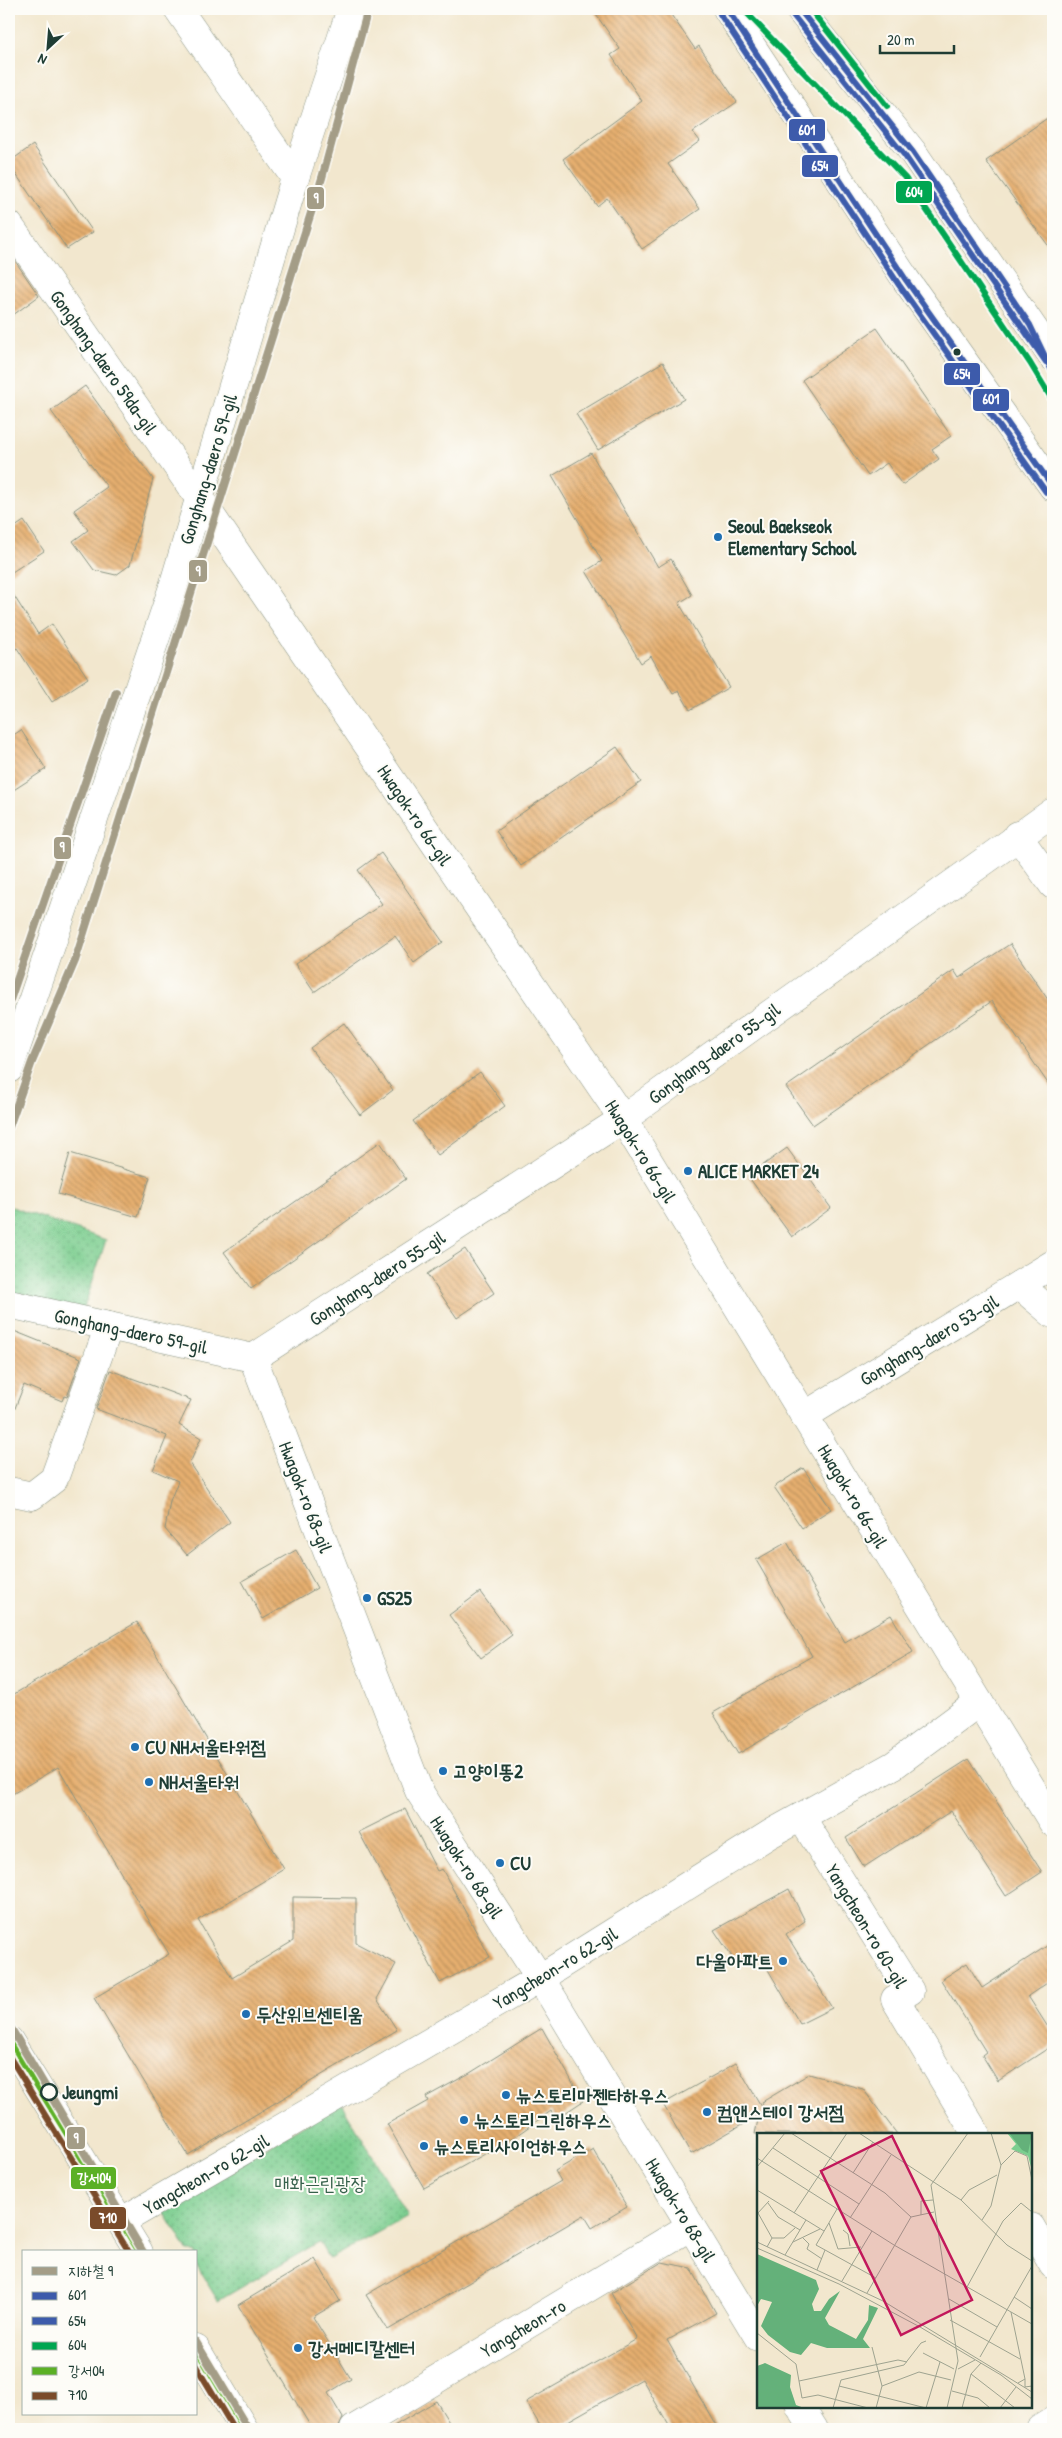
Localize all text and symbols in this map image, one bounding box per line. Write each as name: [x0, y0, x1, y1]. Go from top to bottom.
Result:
north arrow: [22, 22, 72, 72]
scale bar: [880, 22, 953, 54]
text: 20 m: [887, 29, 914, 50]
text: N: [34, 50, 50, 70]
line badge: 601: [788, 118, 826, 142]
text: 601: [799, 120, 815, 139]
line badge: 654: [801, 154, 839, 178]
text: 654: [812, 156, 829, 175]
line badge: 604: [895, 180, 933, 204]
text: 604: [905, 182, 923, 201]
line badge: 9: [306, 186, 325, 210]
text: 9: [313, 188, 319, 207]
street label: Gonghang-daero 59da-gil: [44, 284, 164, 440]
unlabelled marker: [952, 347, 962, 357]
line badge: 654: [943, 362, 981, 386]
text: 654: [954, 364, 971, 383]
line badge: 601: [972, 388, 1010, 412]
text: 601: [983, 389, 999, 408]
street label: Gonghang-daero 59-gil: [173, 390, 244, 547]
place label: Seoul Baekseok Elementary School: [728, 513, 857, 562]
marker: Seoul Baekseok Elementary School: [712, 531, 724, 543]
line badge: 9: [188, 559, 208, 583]
text: 9: [195, 561, 201, 580]
street label: Hwagok-ro 66-gil: [372, 759, 459, 871]
line badge: 9: [53, 836, 72, 860]
text: 9: [59, 837, 65, 856]
street label: Gonghang-daero 55-gil: [643, 996, 786, 1110]
street label: Hwagok-ro 66-gil: [599, 1095, 683, 1208]
place label: ALICE MARKET 24: [698, 1158, 819, 1184]
marker: ALICE MARKET 24: [682, 1165, 694, 1177]
street label: Gonghang-daero 55-gil: [304, 1224, 451, 1332]
street label: Gonghang-daero 53-gil: [855, 1288, 1004, 1392]
street label: Gonghang-daero 59-gil: [52, 1302, 211, 1360]
street label: Hwagok-ro 68-gil: [273, 1438, 340, 1557]
street label: Hwagok-ro 66-gil: [812, 1439, 895, 1554]
place label: GS25: [377, 1585, 413, 1611]
marker: GS25: [361, 1592, 373, 1604]
place label: CU NH서울타워점: [145, 1734, 266, 1760]
marker: CU NH서울타워점: [129, 1741, 141, 1753]
place label: 고양이똥2: [453, 1758, 523, 1784]
marker: 고양이똥2: [437, 1765, 449, 1777]
place label: NH서울타워: [159, 1769, 239, 1795]
marker: NH서울타워: [143, 1776, 155, 1788]
street label: Hwagok-ro 68-gil: [424, 1811, 510, 1924]
place label: CU: [510, 1850, 531, 1876]
marker: CU: [494, 1857, 506, 1869]
street label: Yangcheon-ro 60-gil: [820, 1859, 915, 1994]
street label: Yangcheon-ro 62-gil: [488, 1920, 623, 2015]
place label: 다울아파트: [697, 1948, 773, 1974]
marker: 다울아파트: [777, 1955, 789, 1967]
place label: 두산위브센티움: [256, 2001, 363, 2027]
marker: 두산위브센티움: [240, 2008, 252, 2020]
place label: Jeungmi: [62, 2079, 118, 2106]
place label: 뉴스토리마젠타하우스: [516, 2082, 669, 2108]
marker: Jeungmi: [40, 2083, 58, 2101]
marker: 뉴스토리마젠타하우스: [500, 2089, 512, 2101]
place label: 컴앤스테이 강서점: [717, 2099, 844, 2125]
marker: 컴앤스테이 강서점: [701, 2106, 713, 2118]
place label: 뉴스토리그린하우스: [474, 2107, 612, 2133]
marker: 뉴스토리그린하우스: [458, 2114, 470, 2126]
line badge: 9: [66, 2126, 86, 2150]
street label: Yangcheon-ro 62-gil: [138, 2127, 274, 2221]
text: 9: [73, 2128, 79, 2147]
place label: 뉴스토리사이언하우스: [434, 2133, 587, 2159]
inset map: [757, 2133, 1032, 2408]
marker: 뉴스토리사이언하우스: [418, 2140, 430, 2152]
street label: Hwagok-ro 68-gil: [640, 2153, 723, 2268]
line badge: 강서04: [70, 2166, 117, 2190]
text: 강서04: [77, 2168, 112, 2187]
park label: 매화근린광장: [274, 2170, 366, 2196]
line badge: 710: [89, 2206, 127, 2230]
text: 710: [98, 2208, 118, 2227]
legend: [22, 2250, 198, 2416]
text: 지하철 9: [68, 2260, 114, 2281]
text: 601: [68, 2284, 86, 2305]
street label: Yangcheon-ro: [476, 2292, 571, 2364]
text: 654: [68, 2310, 86, 2331]
text: 604: [68, 2334, 87, 2355]
place label: 강서메디칼센터: [308, 2335, 415, 2361]
marker: 강서메디칼센터: [292, 2342, 304, 2354]
text: 강서04: [68, 2360, 105, 2381]
text: 710: [68, 2384, 88, 2405]

